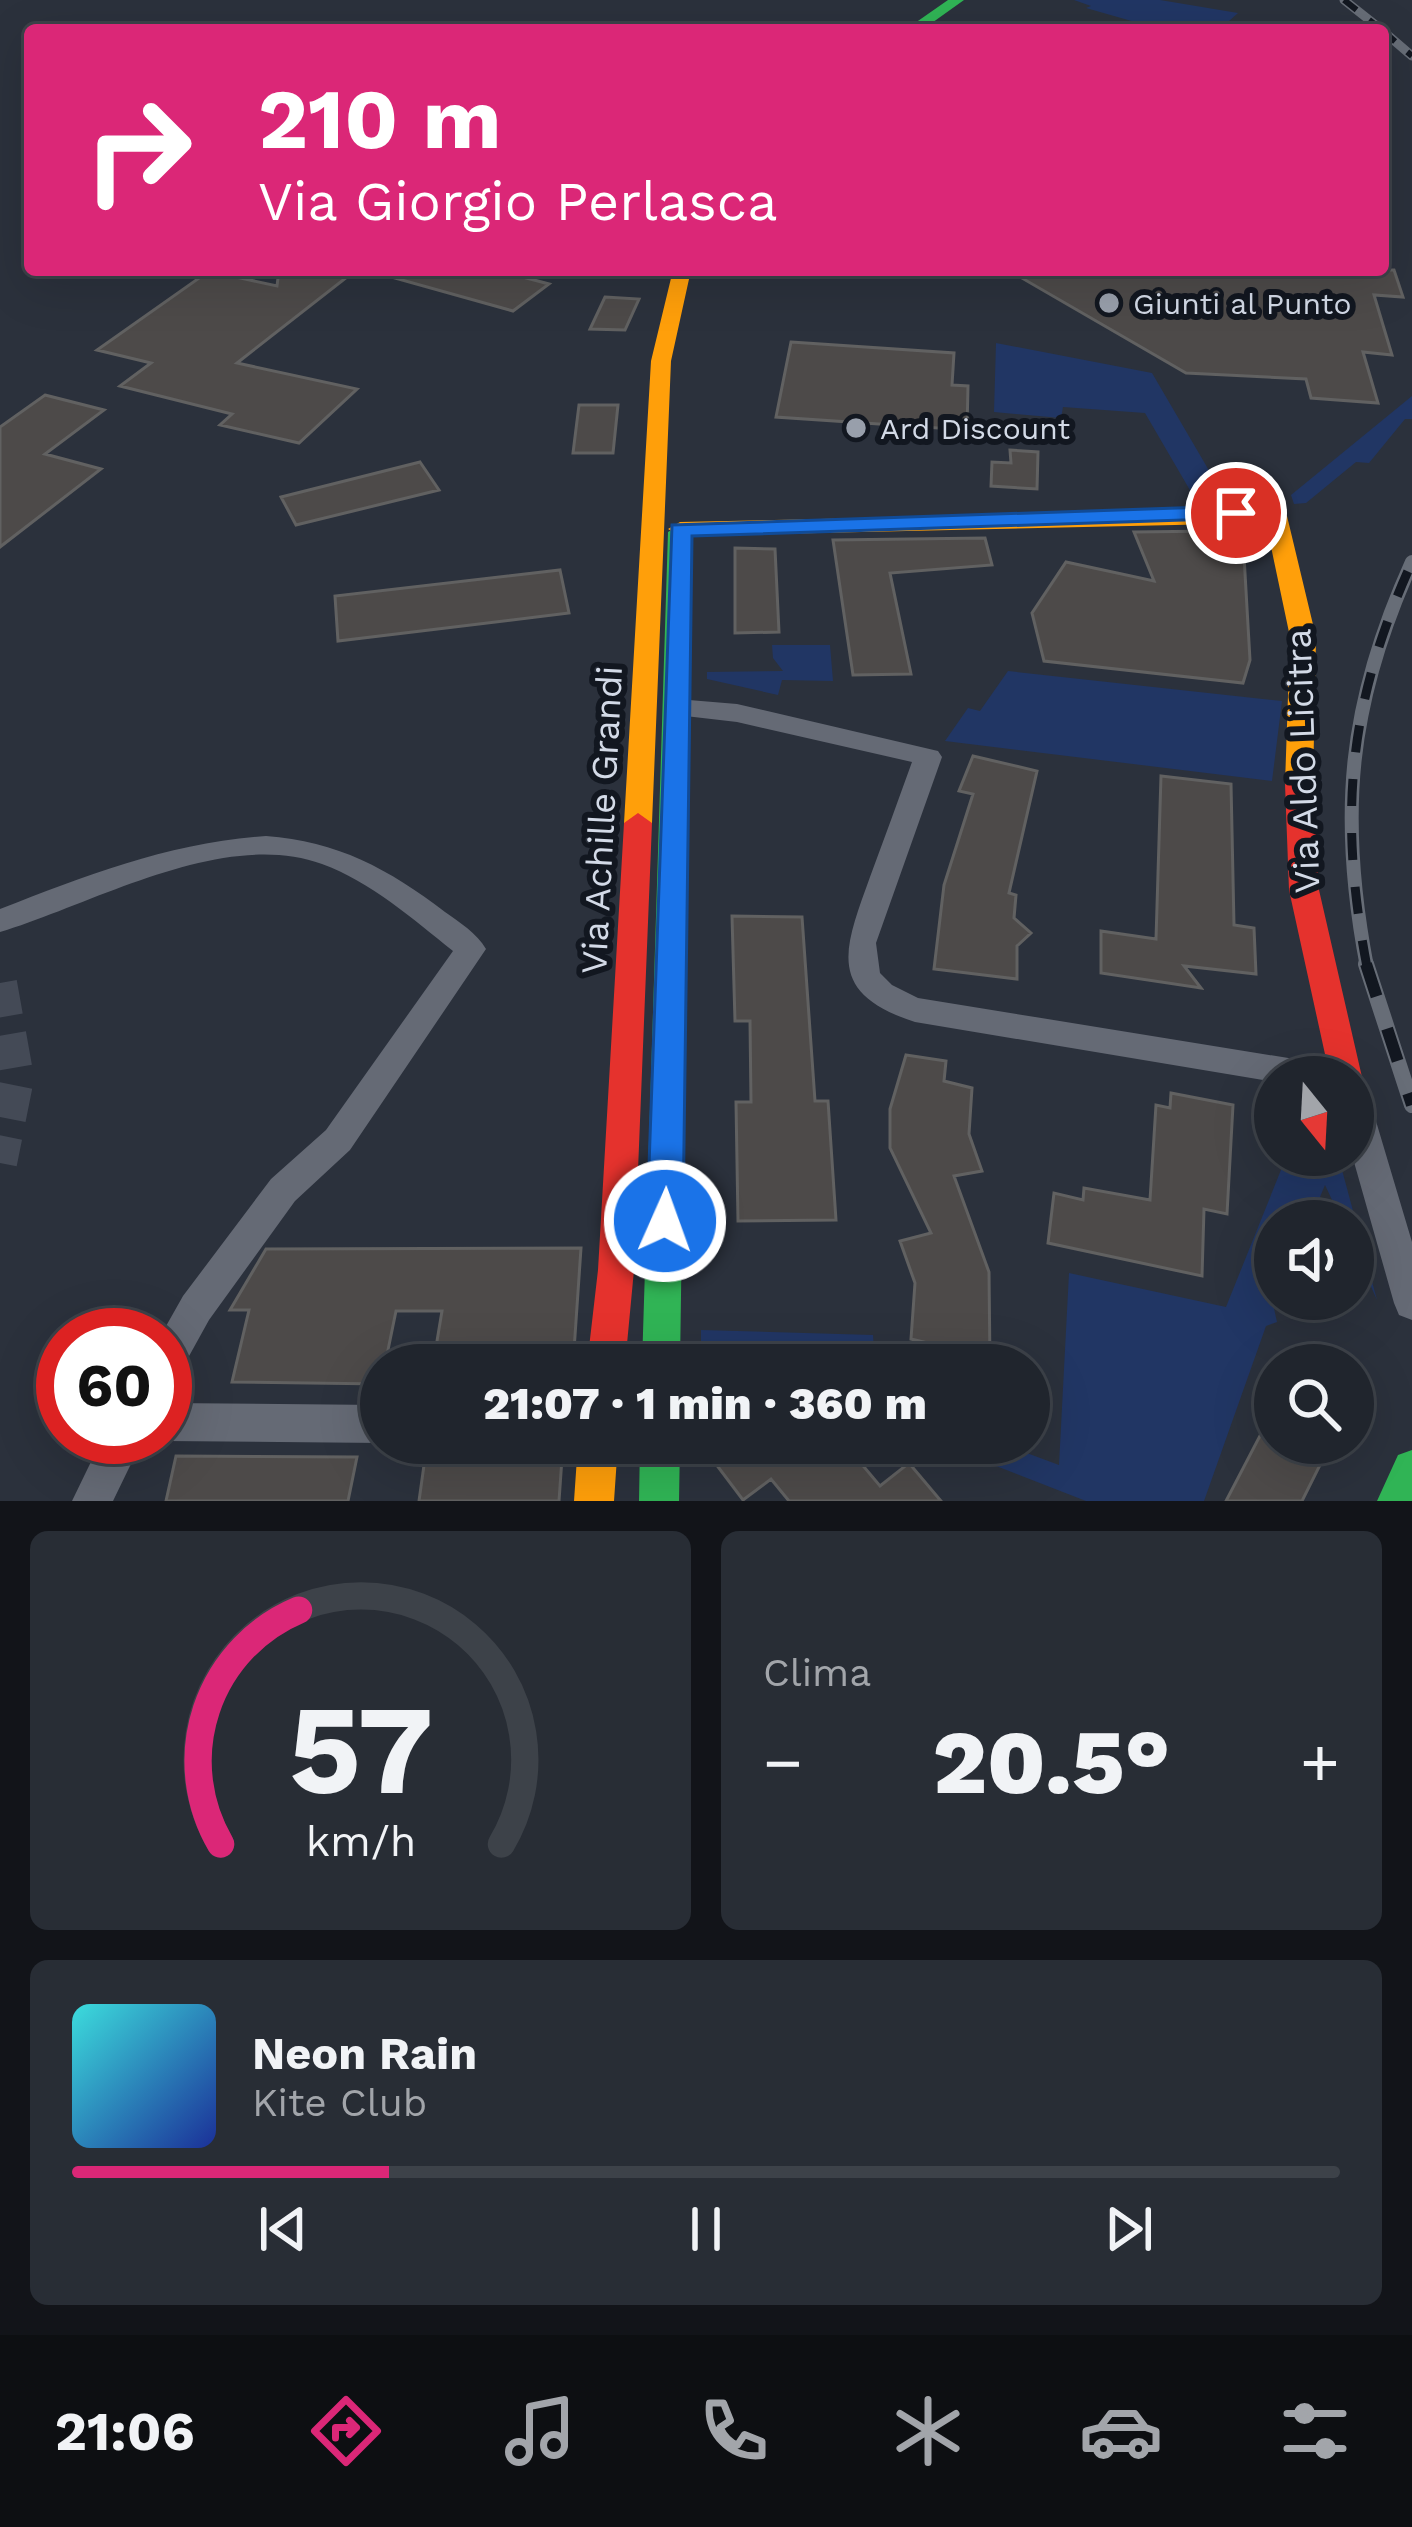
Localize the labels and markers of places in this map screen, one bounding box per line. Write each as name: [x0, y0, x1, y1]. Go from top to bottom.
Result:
place label: Giunti al Punto: [1133, 286, 1351, 321]
marker: Giunti al Punto: [1096, 290, 1122, 316]
place label: Ard Discount: [880, 411, 1071, 446]
marker: Ard Discount: [843, 415, 869, 441]
pin: [1185, 462, 1287, 564]

